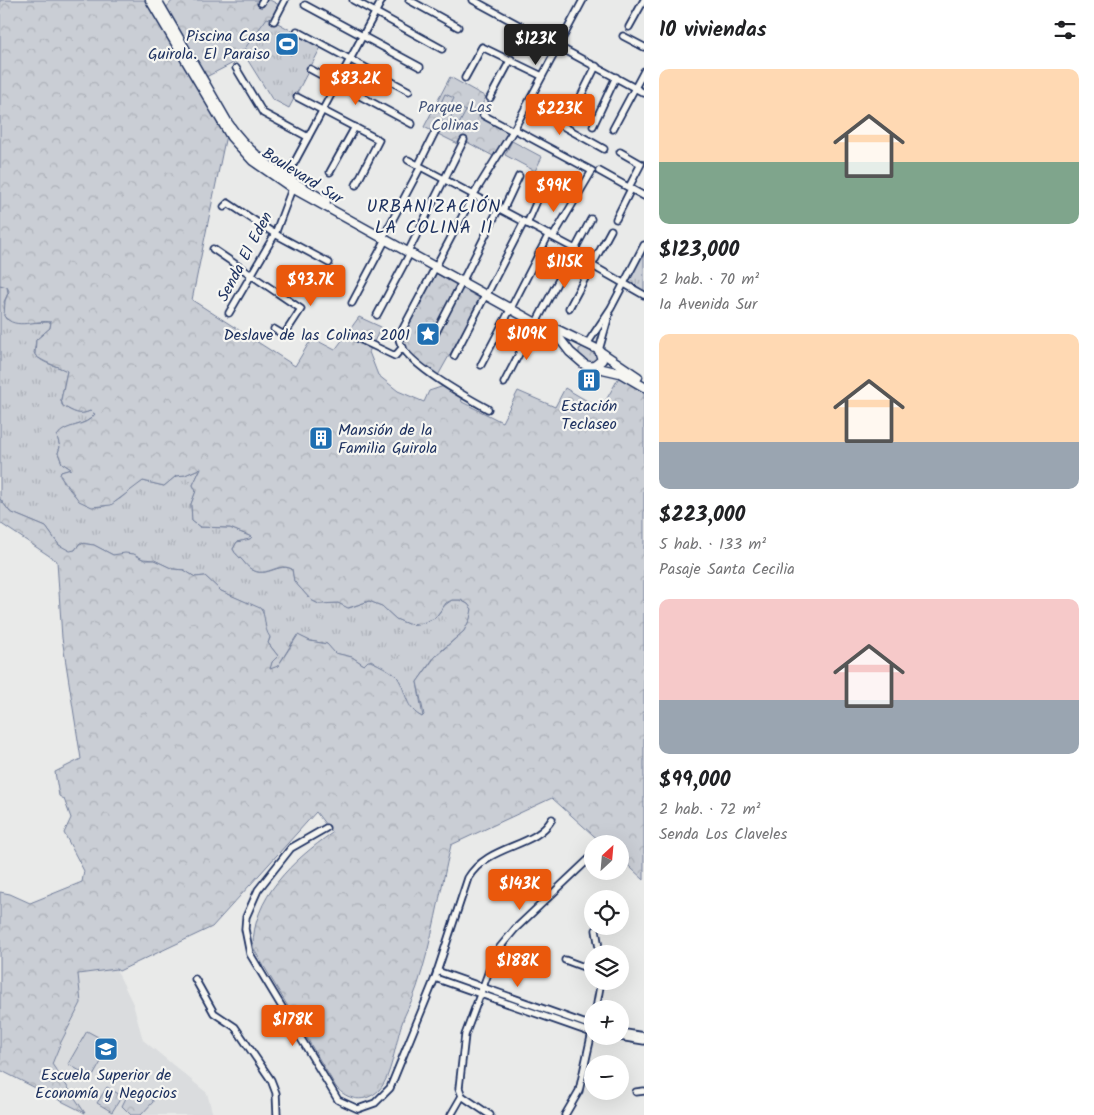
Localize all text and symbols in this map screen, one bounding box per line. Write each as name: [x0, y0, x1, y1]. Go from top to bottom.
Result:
text: 10 viviendas: [659, 14, 767, 47]
icon: filters: [1051, 16, 1079, 44]
pin: $123K: [501, 23, 571, 66]
place label: Piscina Casa Guirola. El Paraiso: [148, 24, 270, 67]
text: $123K: [515, 27, 557, 52]
sports icon: Piscina Casa Guirola. El Paraiso: [274, 31, 300, 57]
pin: $83.2K: [315, 64, 397, 106]
text: $83.2K: [331, 67, 381, 92]
pin: $223K: [525, 94, 595, 136]
park label: Parque Las Colinas: [418, 95, 492, 138]
text: $223K: [537, 97, 583, 122]
icon: home: [824, 101, 914, 191]
street label: Boulevard Sur: [257, 141, 349, 212]
pin: $99K: [524, 170, 584, 213]
text: $99K: [536, 174, 572, 199]
district label: URBANIZACIÓN LA COLINA II: [366, 193, 502, 243]
street label: Senda El Eden: [211, 207, 280, 306]
text: $123,000: [659, 234, 739, 267]
pin: $115K: [530, 246, 600, 289]
text: $115K: [547, 250, 583, 275]
pin: $93.7K: [270, 264, 352, 307]
text: 2 hab. · 70 m²: [659, 267, 759, 292]
text: $93.7K: [287, 268, 335, 293]
text: 1a Avenida Sur: [659, 292, 757, 317]
pin: $109K: [492, 318, 562, 361]
place icon: Deslave de las Colinas 2001: [415, 321, 441, 347]
text: $109K: [507, 322, 547, 347]
place label: Deslave de las Colinas 2001: [223, 323, 410, 348]
icon: home: [824, 366, 914, 456]
building icon: Estación Teclaseo: [576, 367, 602, 393]
place label: Estación Teclaseo: [561, 394, 617, 437]
place label: Mansión de la Familia Guirola: [338, 418, 437, 461]
building icon: Mansión de la Familia Guirola: [308, 425, 334, 451]
text: $223,000: [659, 499, 745, 532]
text: 5 hab. · 133 m²: [659, 532, 766, 557]
text: Pasaje Santa Cecilia: [659, 557, 795, 582]
icon: home: [824, 631, 914, 721]
text: $99,000: [659, 764, 731, 797]
text: 2 hab. · 72 m²: [659, 797, 760, 822]
text: Senda Los Claveles: [659, 822, 787, 847]
north arrow: [584, 835, 629, 880]
map controls: [584, 835, 629, 1100]
pin: $143K: [485, 868, 555, 911]
text: $143K: [499, 872, 541, 897]
button: locate: [584, 890, 629, 935]
button: layers: [584, 945, 629, 990]
pin: $188K: [483, 946, 553, 988]
text: $188K: [497, 949, 539, 974]
button: +: [584, 1000, 629, 1045]
pin: $178K: [258, 1004, 328, 1047]
text: $178K: [273, 1008, 313, 1033]
school or university icon: Escuela Superior de Economía y Negocios: [93, 1036, 119, 1062]
button: −: [584, 1055, 629, 1100]
place label: Escuela Superior de Economía y Negocios: [35, 1063, 177, 1106]

